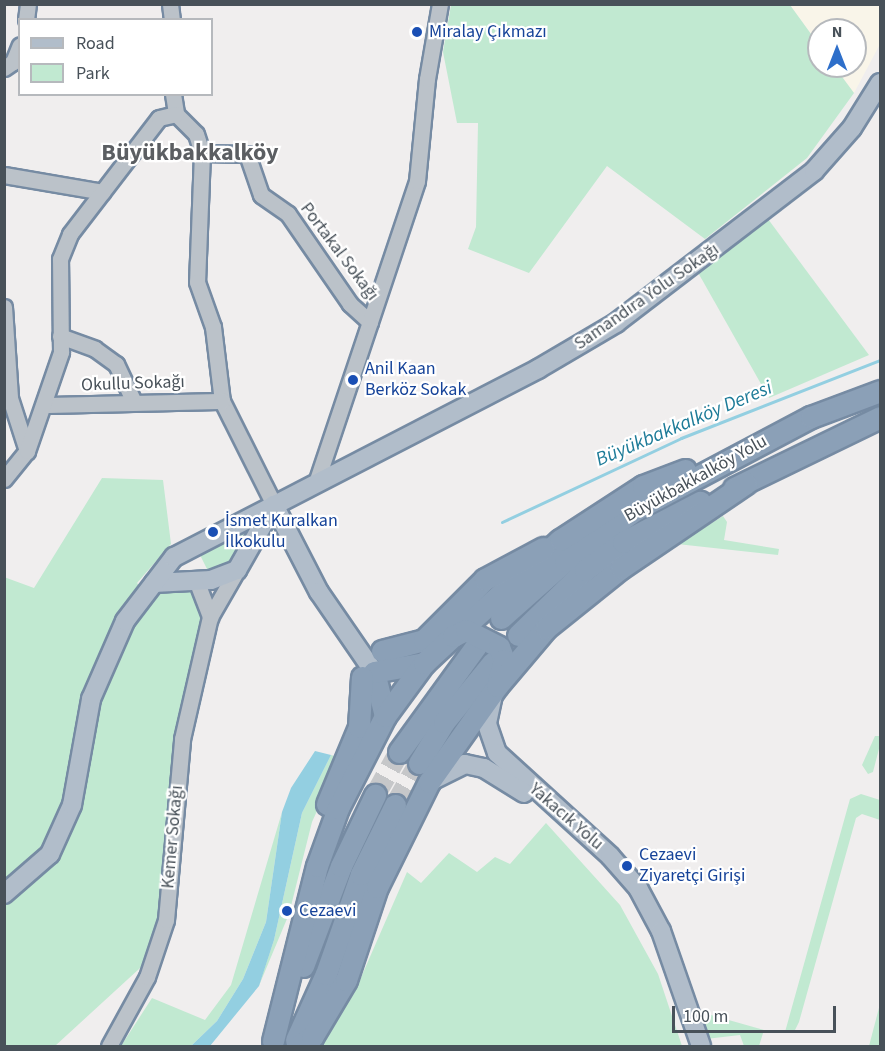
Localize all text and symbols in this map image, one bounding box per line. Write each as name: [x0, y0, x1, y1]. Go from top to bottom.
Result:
legend: [18, 18, 213, 96]
north arrow: [807, 18, 867, 78]
place label: Miralay Çıkmazı: [429, 21, 547, 43]
text: N: [832, 21, 842, 43]
marker: Miralay Çıkmazı: [410, 25, 424, 39]
text: Road: [76, 31, 115, 56]
text: Park: [76, 61, 110, 86]
district label: Büyükbakkalköy: [101, 139, 279, 167]
street label: Portakal Sokağı: [295, 199, 383, 305]
street label: Samandıra Yolu Sokağı: [570, 239, 724, 355]
place label: Anil Kaan Berköz Sokak: [365, 359, 466, 401]
street label: Okullu Sokağı: [81, 371, 185, 397]
marker: Anil Kaan Berköz Sokak: [346, 373, 360, 387]
water label: Büyükbakkalköy Deresi: [592, 376, 776, 472]
street label: Büyükbakkalköy Yolu: [621, 431, 771, 527]
place label: İsmet Kuralkan İlkokulu: [225, 511, 338, 554]
marker: İsmet Kuralkan İlkokulu: [206, 525, 220, 539]
street label: Yakacık Yolu: [524, 779, 608, 855]
street label: Kemer Sokağı: [158, 784, 188, 890]
place label: Cezaevi Ziyaretçi Girişi: [639, 845, 745, 888]
marker: Cezaevi Ziyaretçi Girişi: [620, 859, 634, 873]
place label: Cezaevi: [299, 900, 356, 922]
marker: Cezaevi: [280, 904, 294, 918]
scale bar: [675, 994, 838, 1032]
text: 100 m: [683, 1004, 728, 1029]

